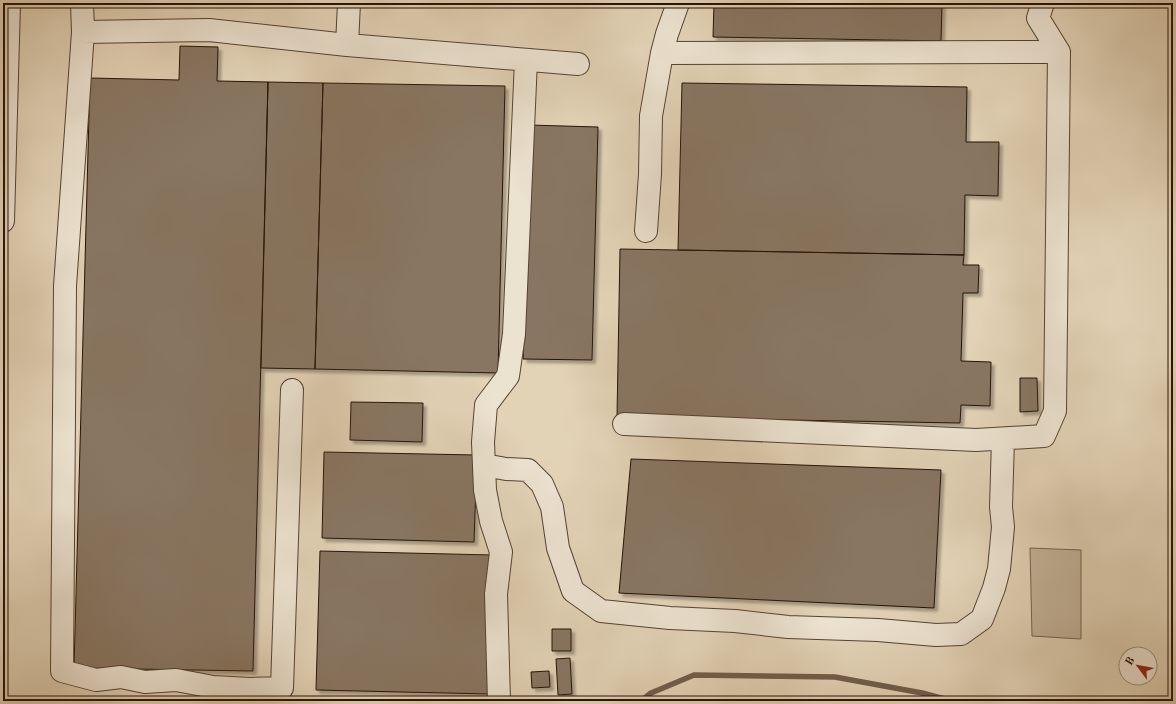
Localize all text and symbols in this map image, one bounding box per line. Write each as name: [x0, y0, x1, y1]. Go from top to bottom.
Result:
north arrow: [1118, 646, 1158, 686]
text: B: [1124, 655, 1138, 668]

